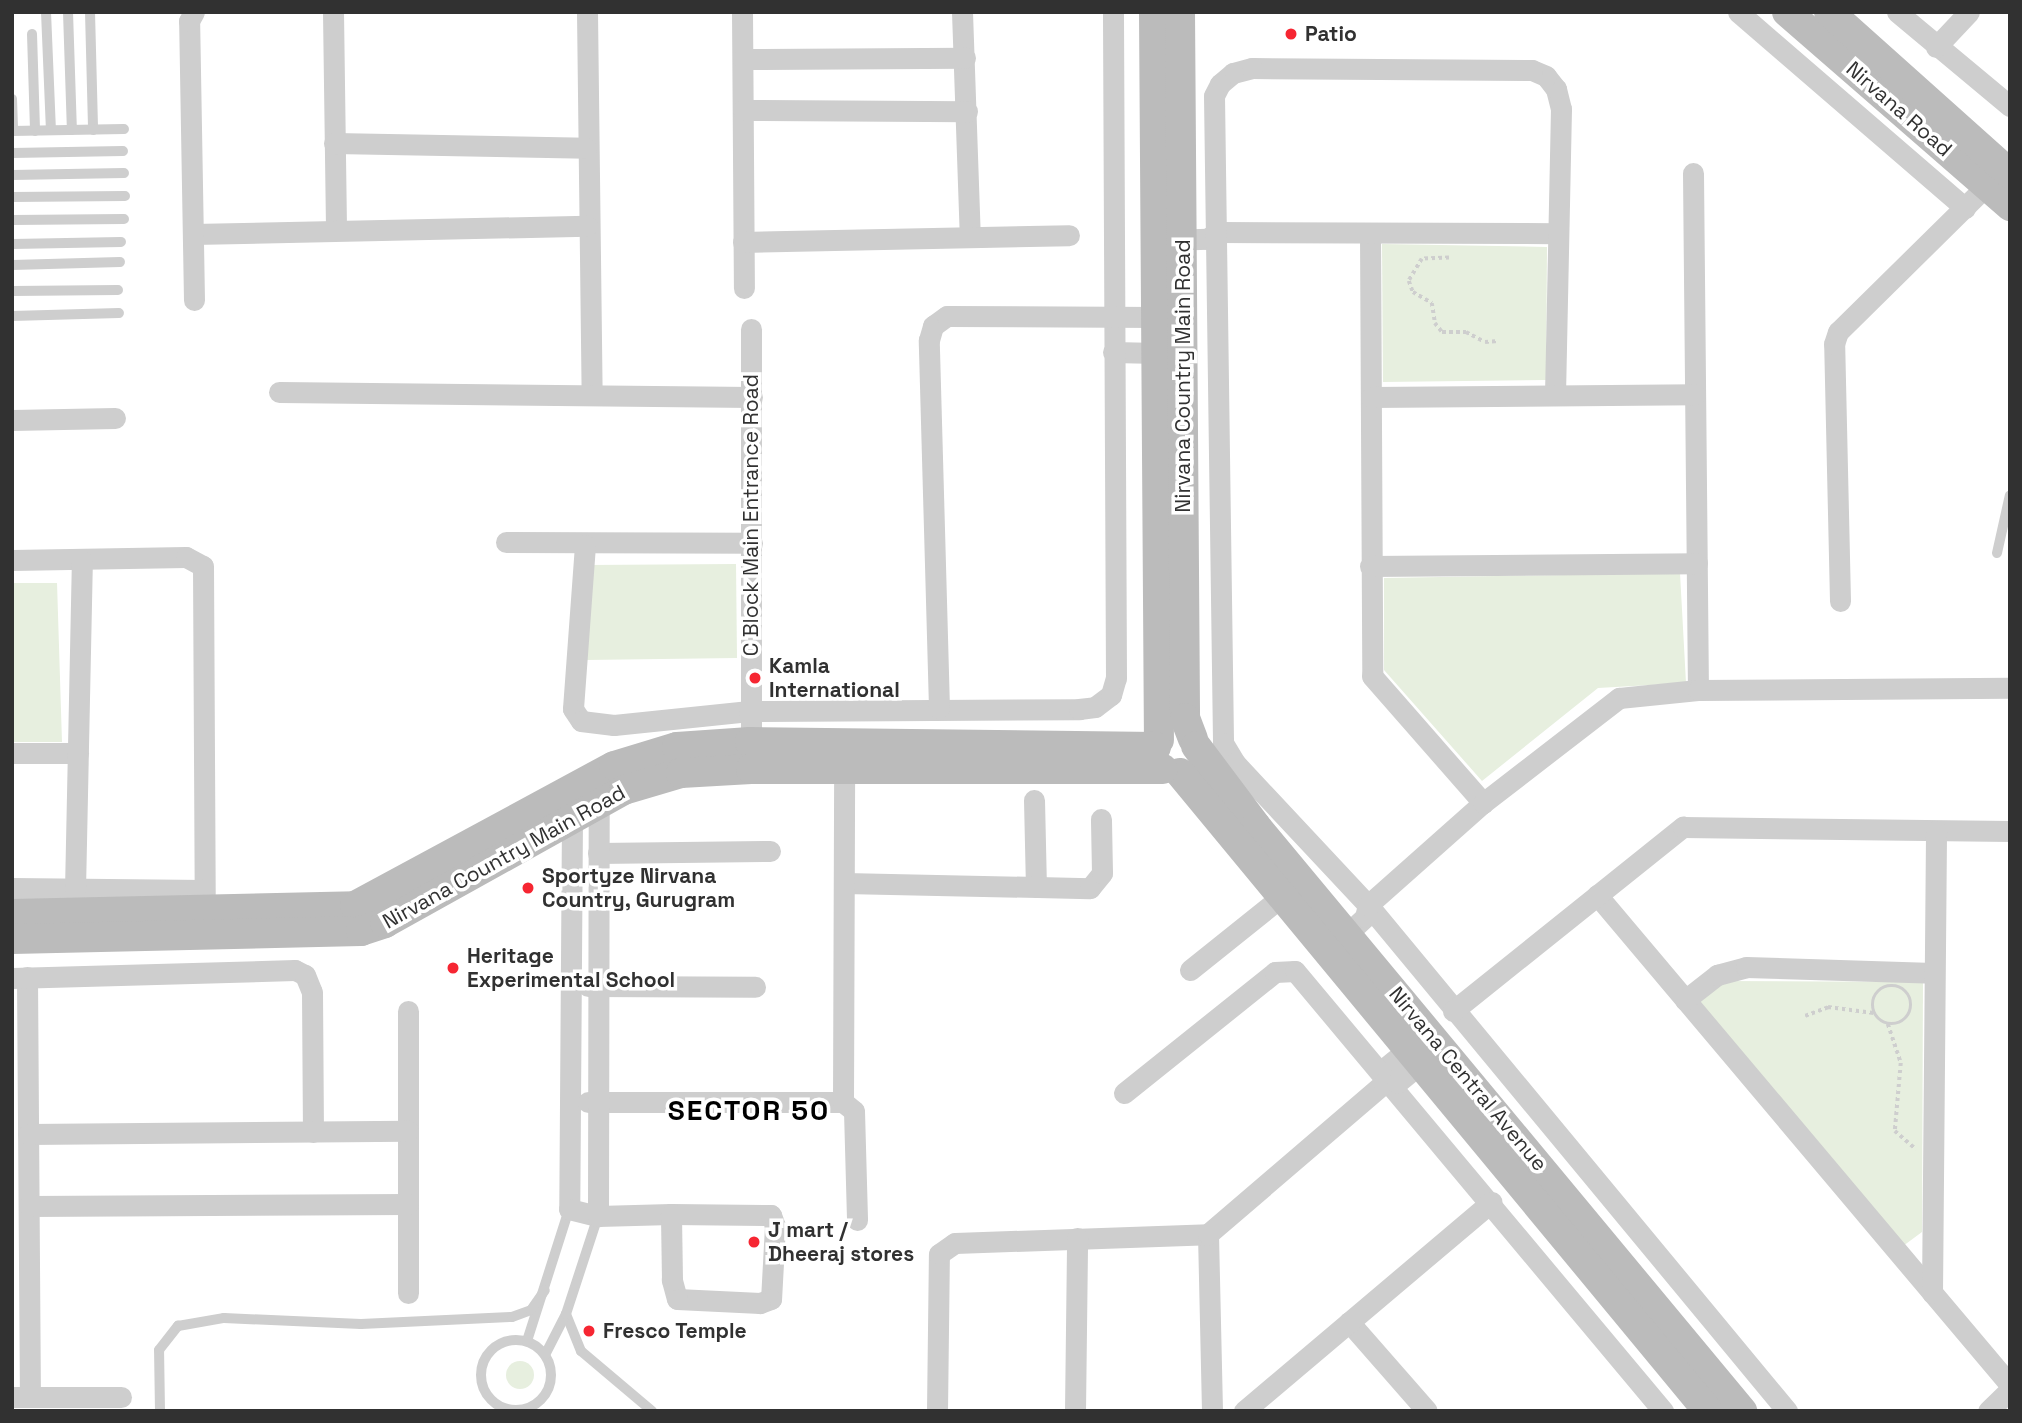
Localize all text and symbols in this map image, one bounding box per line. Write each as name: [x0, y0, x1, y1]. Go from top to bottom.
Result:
place label: Patio: [1305, 21, 1357, 47]
marker: Patio: [1283, 26, 1299, 42]
street label: Nirvana Road: [1841, 56, 1957, 162]
street label: Nirvana Country Main Road: [1170, 239, 1196, 513]
street label: C Block Main Entrance Road: [738, 374, 764, 656]
place label: Kamla International: [769, 653, 900, 703]
marker: Kamla International: [747, 670, 763, 686]
street label: Nirvana Country Main Road: [378, 780, 630, 934]
place label: Sportyze Nirvana Country, Gurugram: [542, 863, 736, 913]
marker: Sportyze Nirvana Country, Gurugram: [520, 880, 536, 896]
place label: Heritage Experimental School: [467, 943, 675, 993]
marker: Heritage Experimental School: [445, 960, 461, 976]
street label: Nirvana Central Avenue: [1383, 982, 1553, 1176]
district label: SECTOR 50: [669, 1093, 829, 1127]
place label: J mart / Dheeraj stores: [768, 1217, 914, 1267]
marker: J mart / Dheeraj stores: [746, 1234, 762, 1250]
place label: Fresco Temple: [603, 1318, 747, 1344]
marker: Fresco Temple: [581, 1323, 597, 1339]

